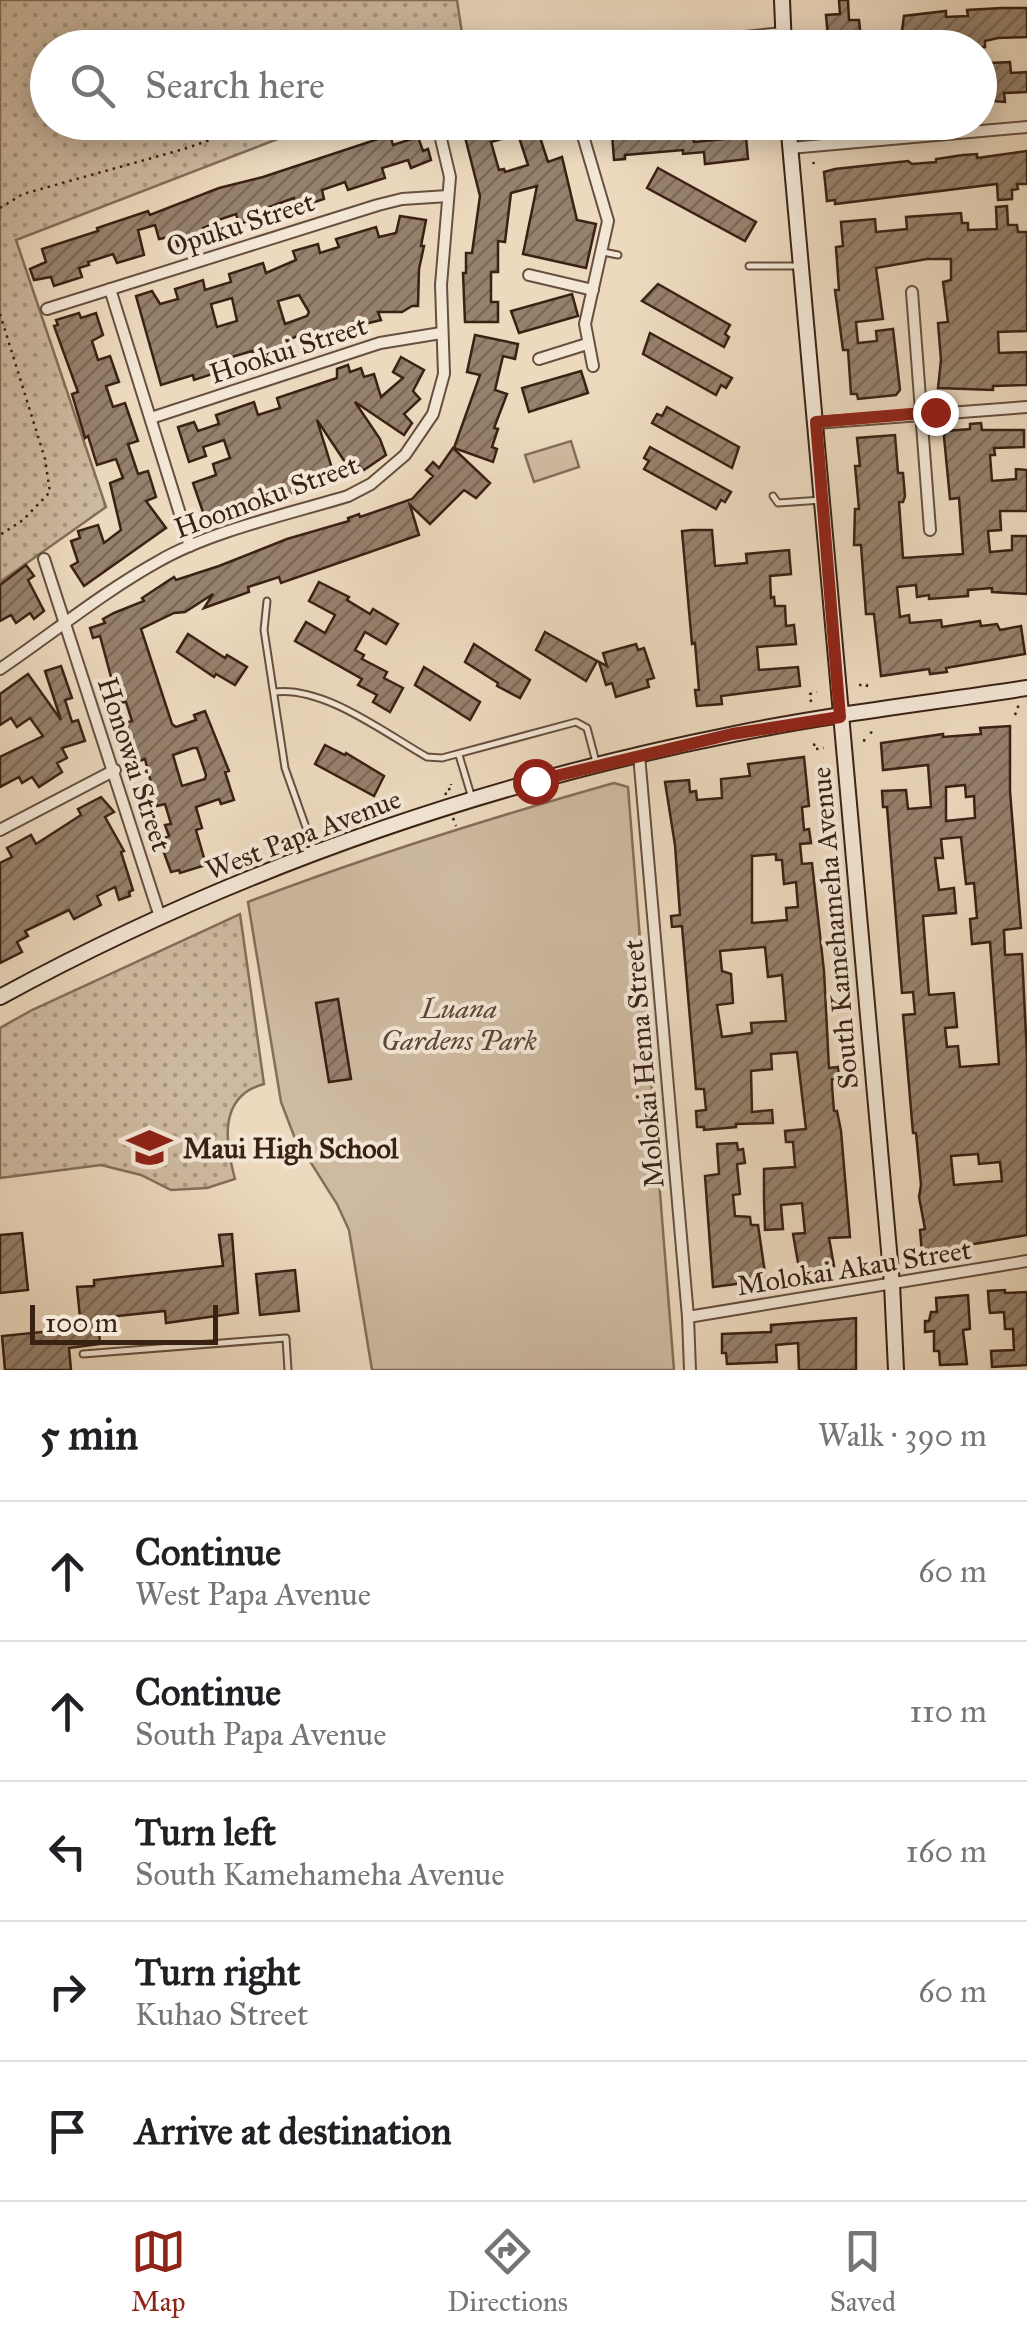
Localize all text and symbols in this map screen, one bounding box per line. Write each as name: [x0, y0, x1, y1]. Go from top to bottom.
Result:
search box: [30, 30, 997, 140]
icon: search: [65, 58, 120, 113]
text: Search here: [145, 62, 325, 108]
street label: Opuku Street: [162, 184, 319, 265]
street label: Hookui Street: [205, 308, 371, 391]
route end: [913, 390, 959, 436]
street label: Hoomoku Street: [169, 447, 363, 546]
street label: Honowai Street: [90, 673, 179, 856]
route start: [513, 759, 559, 805]
street label: South Kamehameha Avenue: [803, 765, 866, 1091]
street label: West Papa Avenue: [200, 781, 406, 888]
street label: Molokai Hema Street: [615, 938, 672, 1190]
park label: Luana Gardens Park: [381, 991, 538, 1058]
school or university icon: Maui High School: [126, 1124, 174, 1172]
place label: Maui High School: [183, 1131, 399, 1166]
street label: Molokai Akau Street: [734, 1232, 974, 1303]
scale bar: [30, 1300, 218, 1344]
text: 100 m: [45, 1305, 118, 1340]
text: 5 min: [40, 1409, 138, 1461]
text: Walk · 390 m: [818, 1416, 987, 1455]
text: Continue: [135, 1529, 281, 1575]
icon: ahead: [40, 1544, 95, 1599]
text: 60 m: [918, 1552, 987, 1591]
text: West Papa Avenue: [135, 1575, 371, 1614]
text: Continue: [135, 1669, 281, 1715]
icon: ahead: [40, 1684, 95, 1739]
text: 110 m: [909, 1692, 987, 1731]
text: South Papa Avenue: [135, 1715, 387, 1754]
text: Turn left: [135, 1809, 276, 1855]
icon: left: [40, 1824, 95, 1879]
text: 160 m: [906, 1832, 987, 1871]
text: South Kamehameha Avenue: [135, 1855, 505, 1894]
text: Turn right: [135, 1949, 301, 1995]
icon: right: [40, 1964, 95, 2019]
text: 60 m: [918, 1972, 987, 2011]
text: Kuhao Street: [135, 1995, 308, 2034]
icon: arrive: [40, 2104, 95, 2159]
text: Arrive at destination: [135, 2108, 452, 2154]
tab: Map: [131, 2224, 186, 2319]
tab: Directions: [447, 2224, 568, 2319]
tab: Saved: [830, 2224, 896, 2319]

